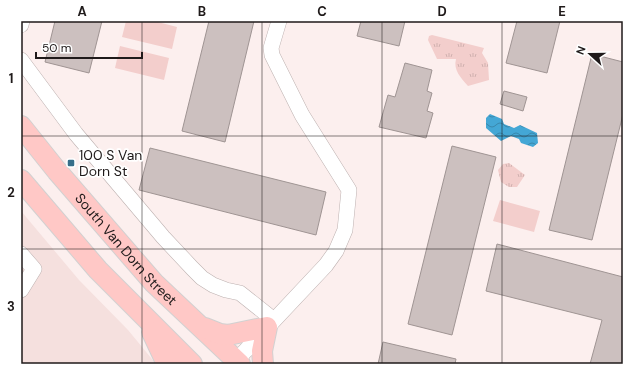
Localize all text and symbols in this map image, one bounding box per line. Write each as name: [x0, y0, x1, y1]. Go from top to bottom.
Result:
text: A: [77, 3, 87, 20]
text: B: [198, 3, 206, 20]
text: C: [317, 3, 327, 20]
text: D: [437, 3, 447, 20]
text: E: [558, 3, 566, 20]
scale bar: [36, 34, 142, 60]
north arrow: [570, 34, 610, 74]
text: 50 m: [42, 40, 71, 56]
text: N: [573, 44, 589, 57]
text: 1: [9, 70, 13, 87]
place label: 100 S Van Dorn St: [79, 146, 142, 180]
marker: 100 S Van Dorn St: [66, 158, 76, 168]
text: 2: [7, 184, 15, 201]
street label: South Van Dorn Street: [71, 189, 181, 309]
text: 3: [7, 298, 15, 315]

